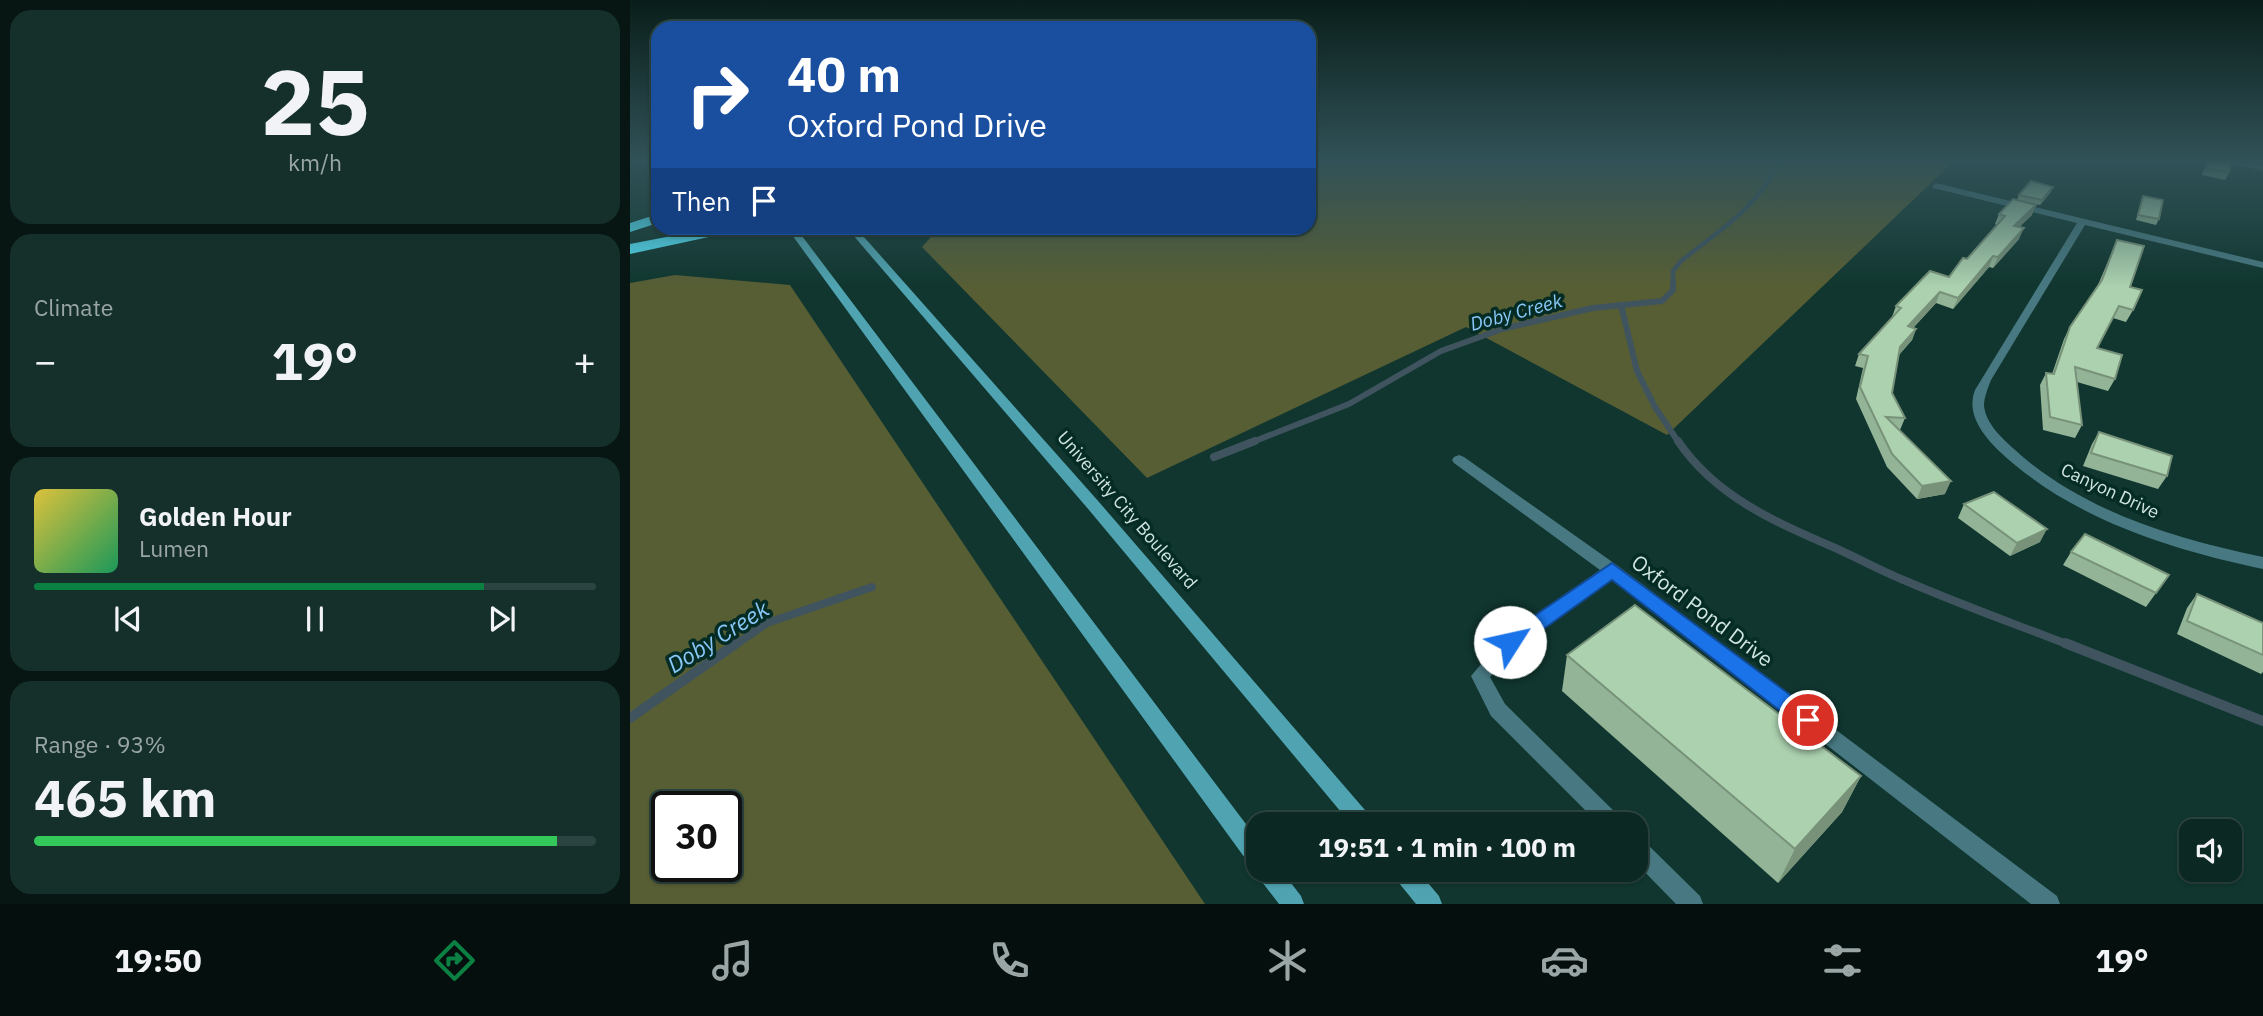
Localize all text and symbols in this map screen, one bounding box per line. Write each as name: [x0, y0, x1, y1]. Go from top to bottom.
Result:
text: 25: [260, 42, 370, 160]
text: 40 m: [787, 42, 901, 105]
icon: right: [672, 49, 763, 140]
text: Oxford Pond Drive: [787, 104, 1047, 146]
text: km/h: [288, 147, 342, 177]
icon: arrive: [745, 182, 783, 220]
text: Then: [672, 184, 731, 218]
water label: Doby Creek: [1467, 288, 1566, 336]
text: Climate: [34, 292, 113, 322]
text: 19°: [272, 327, 358, 394]
text: −: [34, 336, 57, 385]
text: +: [573, 336, 596, 385]
street label: University City Boulevard: [1052, 426, 1202, 593]
street label: Canyon Drive: [2057, 458, 2163, 523]
text: Golden Hour: [139, 499, 292, 533]
text: Lumen: [139, 533, 209, 563]
street label: Oxford Pond Drive: [1626, 548, 1779, 673]
water label: Doby Creek: [661, 593, 775, 679]
icon: previous: [109, 600, 147, 638]
icon: pause: [296, 600, 334, 638]
icon: next: [483, 600, 521, 638]
position arrow: [1473, 605, 1547, 679]
pin: [1778, 690, 1838, 750]
icon: arrive: [1789, 701, 1827, 739]
text: Range · 93%: [34, 729, 166, 759]
text: 465 km: [34, 764, 216, 831]
speed limit sign: 30: [651, 791, 742, 882]
map controls: [2179, 819, 2242, 882]
button: sound: [2179, 819, 2242, 882]
text: 19:51 · 1 min · 100 m: [1318, 830, 1576, 864]
icon: directions: [430, 936, 479, 985]
icon: music: [708, 936, 757, 985]
icon: phone: [985, 936, 1034, 985]
icon: climate: [1263, 936, 1312, 985]
icon: car: [1540, 936, 1589, 985]
icon: filters: [1818, 936, 1867, 985]
text: 19:50: [114, 939, 202, 981]
text: 19°: [2095, 939, 2149, 981]

